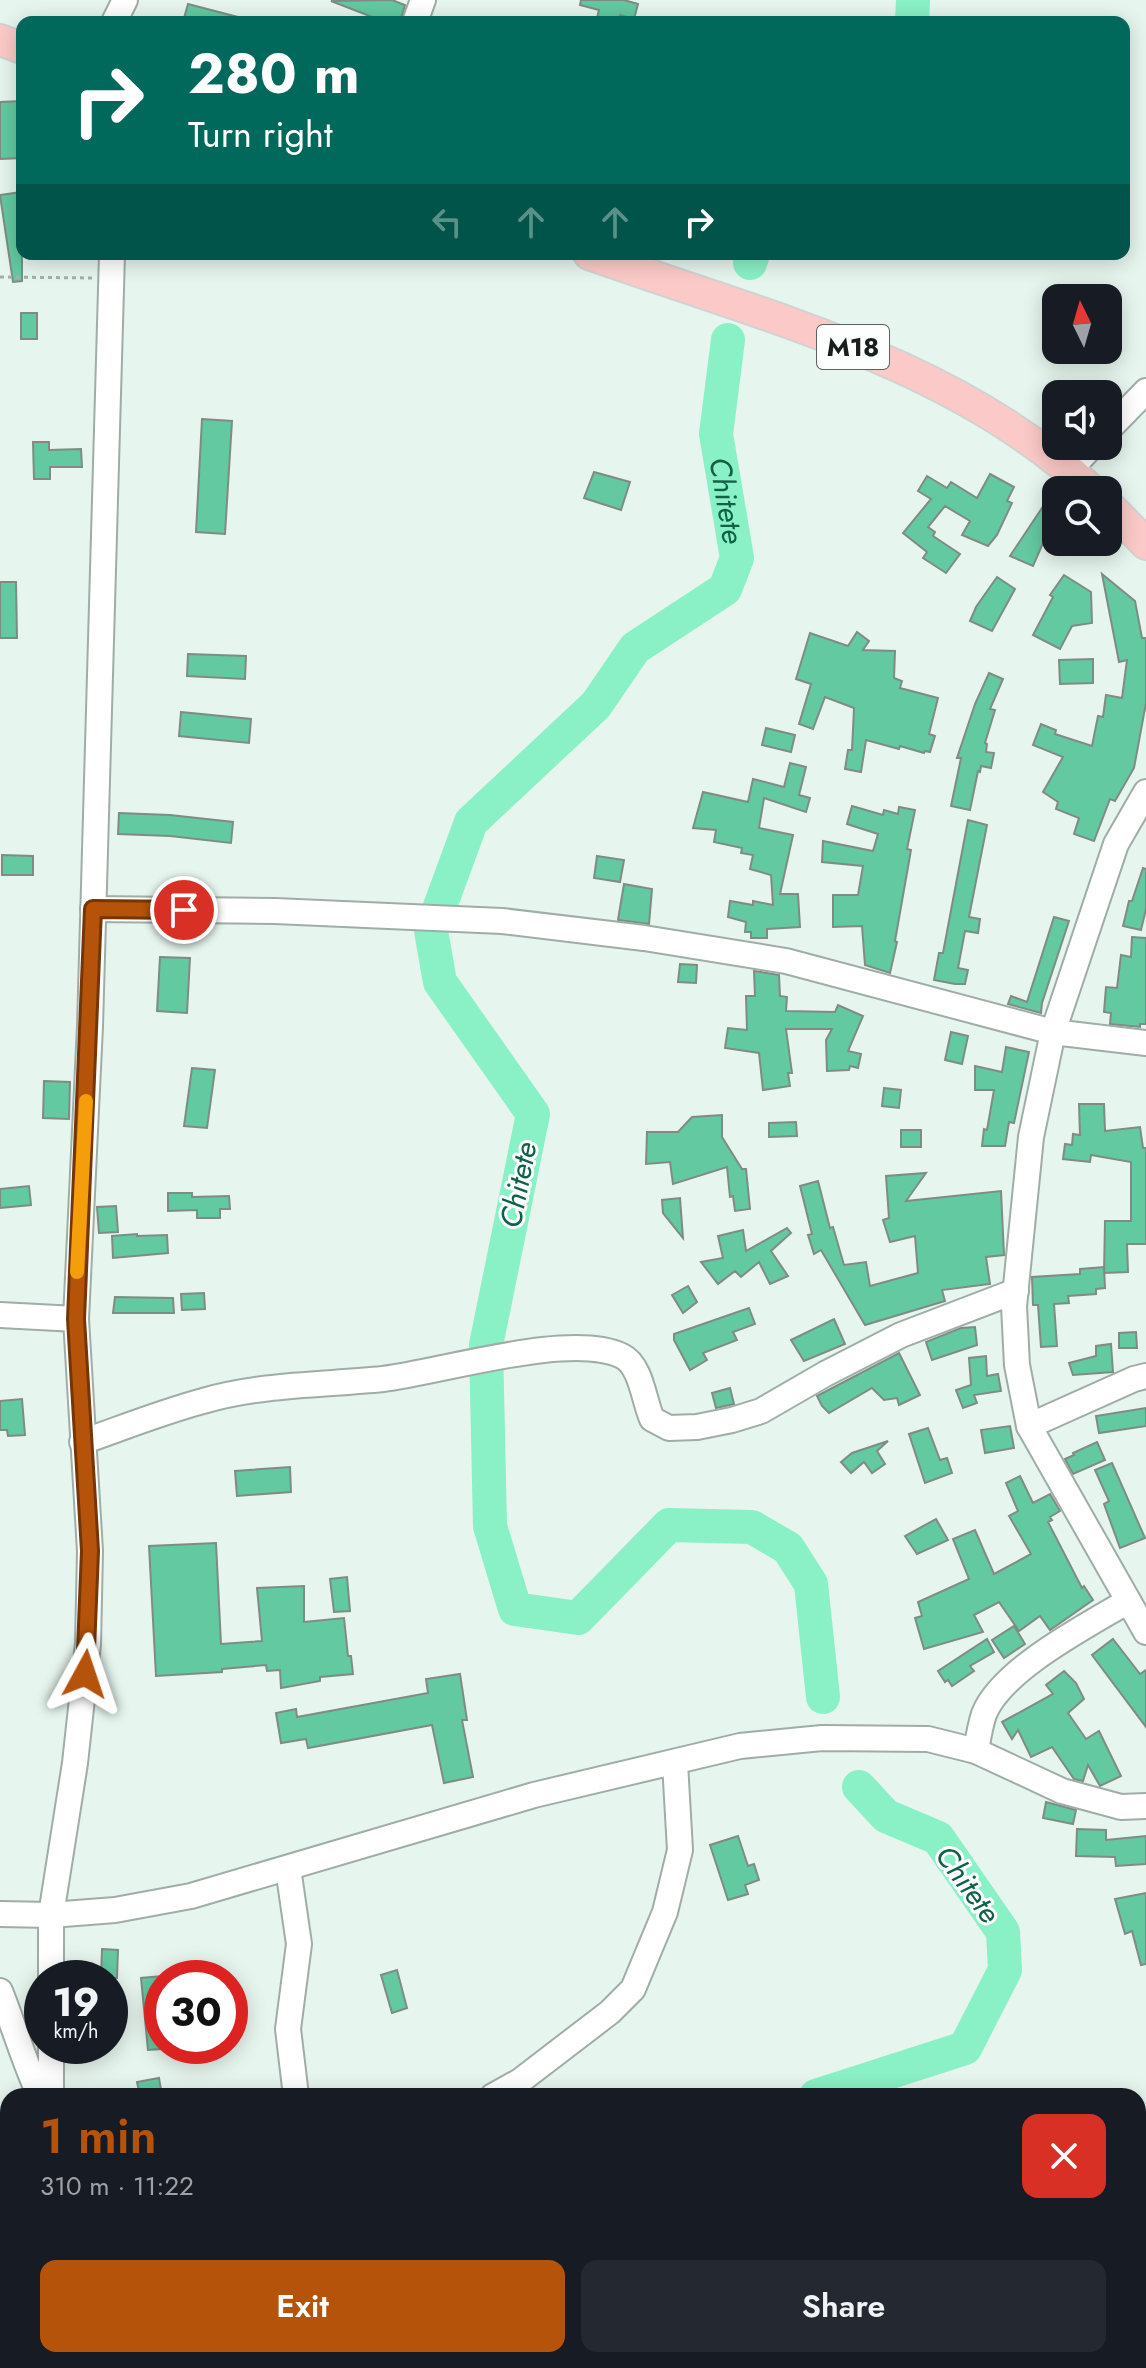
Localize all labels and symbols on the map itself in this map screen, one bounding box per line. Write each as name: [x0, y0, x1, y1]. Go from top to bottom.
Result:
north arrow: [1042, 284, 1122, 364]
road number: M18: [817, 325, 889, 369]
water label: Chitete: [699, 454, 756, 547]
pin: [150, 876, 218, 944]
water label: Chitete: [489, 1138, 547, 1232]
position arrow: [43, 1632, 127, 1716]
water label: Chitete: [925, 1836, 1011, 1932]
speed limit sign: 30: [144, 1960, 248, 2064]

